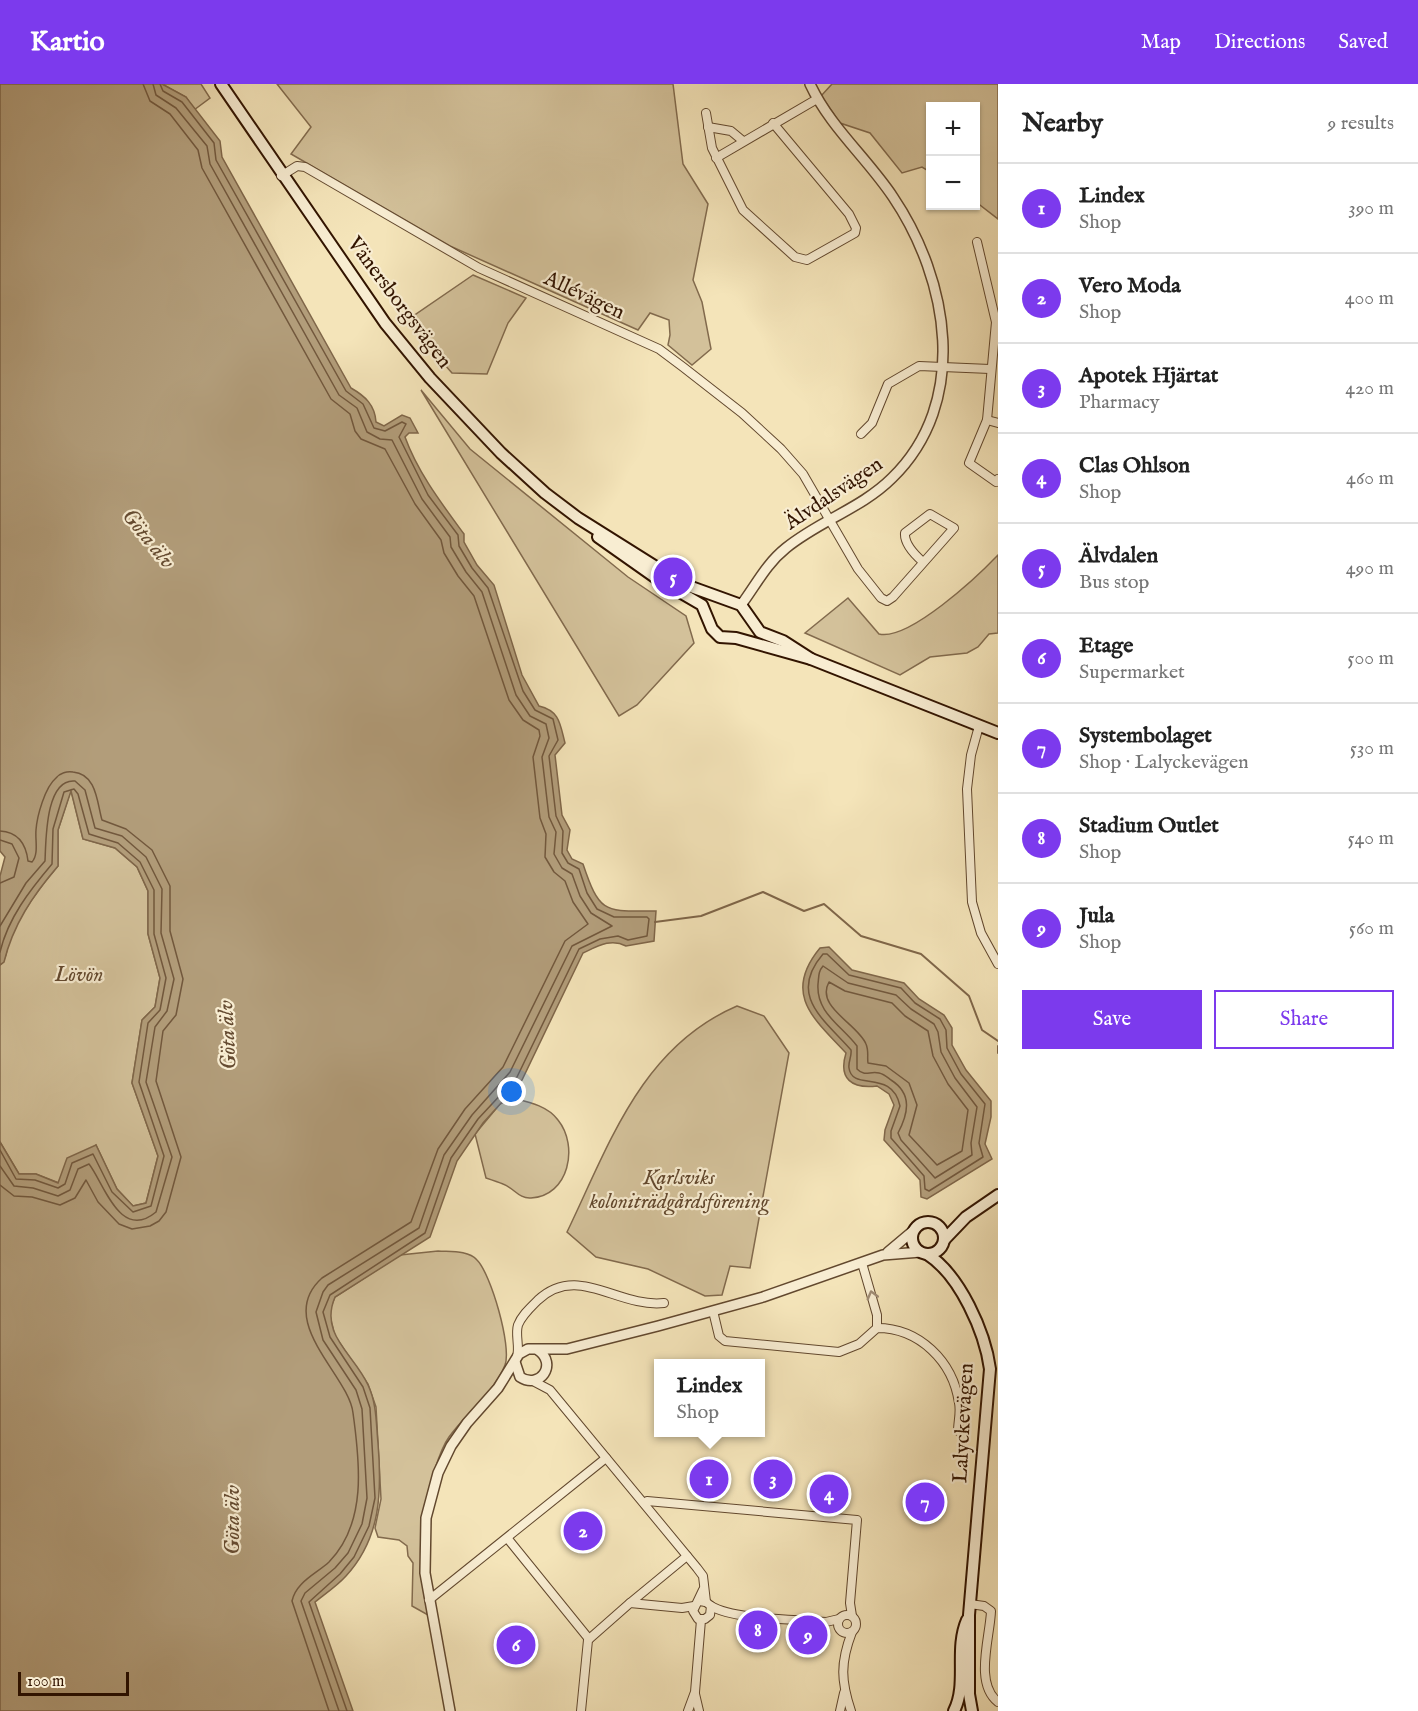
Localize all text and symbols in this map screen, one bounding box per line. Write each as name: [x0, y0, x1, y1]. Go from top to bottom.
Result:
text: Kartio: [30, 25, 105, 60]
text: Map: [1141, 29, 1181, 56]
text: Directions: [1214, 29, 1305, 56]
text: Saved: [1338, 29, 1388, 56]
map controls: [926, 102, 980, 210]
button: +: [926, 102, 980, 156]
text: Nearby: [1022, 107, 1103, 140]
text: 9 results: [1328, 111, 1394, 136]
button: −: [926, 156, 980, 210]
text: Lindex: [1079, 182, 1145, 210]
text: 1: [1038, 196, 1045, 221]
text: 390 m: [1348, 196, 1394, 221]
text: Shop: [1079, 210, 1121, 235]
street label: Vänersborgsvägen: [340, 231, 457, 374]
street label: Allévägen: [539, 265, 629, 326]
text: Vero Moda: [1079, 272, 1181, 300]
text: 2: [1037, 286, 1046, 311]
text: 400 m: [1345, 286, 1394, 311]
text: Shop: [1079, 300, 1121, 325]
text: Apotek Hjärtat: [1079, 362, 1218, 390]
text: 3: [1038, 376, 1045, 401]
text: 420 m: [1345, 376, 1394, 401]
text: Pharmacy: [1079, 390, 1160, 415]
street label: Älvdalsvägen: [778, 450, 888, 537]
text: Clas Ohlson: [1079, 452, 1190, 480]
text: 4: [1037, 466, 1046, 491]
text: 460 m: [1346, 466, 1394, 491]
text: Shop: [1079, 480, 1121, 505]
water label: Göta älv: [115, 503, 181, 575]
text: Älvdalen: [1079, 542, 1158, 570]
pin: 5: [654, 554, 692, 600]
text: 5: [1038, 556, 1045, 581]
text: 490 m: [1346, 556, 1394, 581]
text: Bus stop: [1079, 570, 1149, 595]
text: Etage: [1079, 632, 1133, 660]
text: 6: [1037, 646, 1046, 671]
text: 500 m: [1347, 646, 1394, 671]
text: Supermarket: [1079, 660, 1185, 685]
text: Systembolaget: [1079, 722, 1212, 750]
text: 7: [1037, 736, 1046, 761]
text: 530 m: [1350, 736, 1394, 761]
text: Shop · Lalyckevägen: [1079, 750, 1249, 775]
text: Stadium Outlet: [1079, 812, 1219, 840]
text: 8: [1038, 826, 1045, 851]
text: 540 m: [1347, 826, 1394, 851]
text: Shop: [1079, 840, 1121, 865]
text: Jula: [1079, 902, 1114, 930]
text: 9: [1037, 916, 1046, 941]
text: 560 m: [1349, 916, 1394, 941]
text: Shop: [1079, 930, 1121, 955]
park label: Lövön: [54, 962, 103, 989]
button: Save: [1022, 990, 1202, 1049]
button: Share: [1214, 990, 1394, 1049]
water label: Göta älv: [212, 999, 244, 1071]
your location: [497, 1077, 526, 1106]
park label: Karlsviks koloniträdgårdsförening: [588, 1165, 770, 1216]
one-way arrow: [866, 1290, 879, 1300]
popup: [654, 1359, 765, 1437]
street label: Lalyckevägen: [947, 1362, 981, 1484]
text: Lindex: [677, 1372, 742, 1400]
text: Shop: [677, 1400, 719, 1425]
pin: 1: [690, 1456, 728, 1502]
pin: 3: [754, 1456, 792, 1502]
pin: 4: [810, 1472, 848, 1516]
pin: 7: [906, 1480, 944, 1524]
water label: Göta älv: [219, 1484, 247, 1555]
pin: 2: [564, 1508, 602, 1554]
pin: 8: [738, 1608, 777, 1652]
pin: 9: [788, 1612, 828, 1658]
pin: 6: [496, 1622, 536, 1668]
scale bar: [18, 1669, 129, 1696]
text: 100 m: [27, 1672, 64, 1692]

